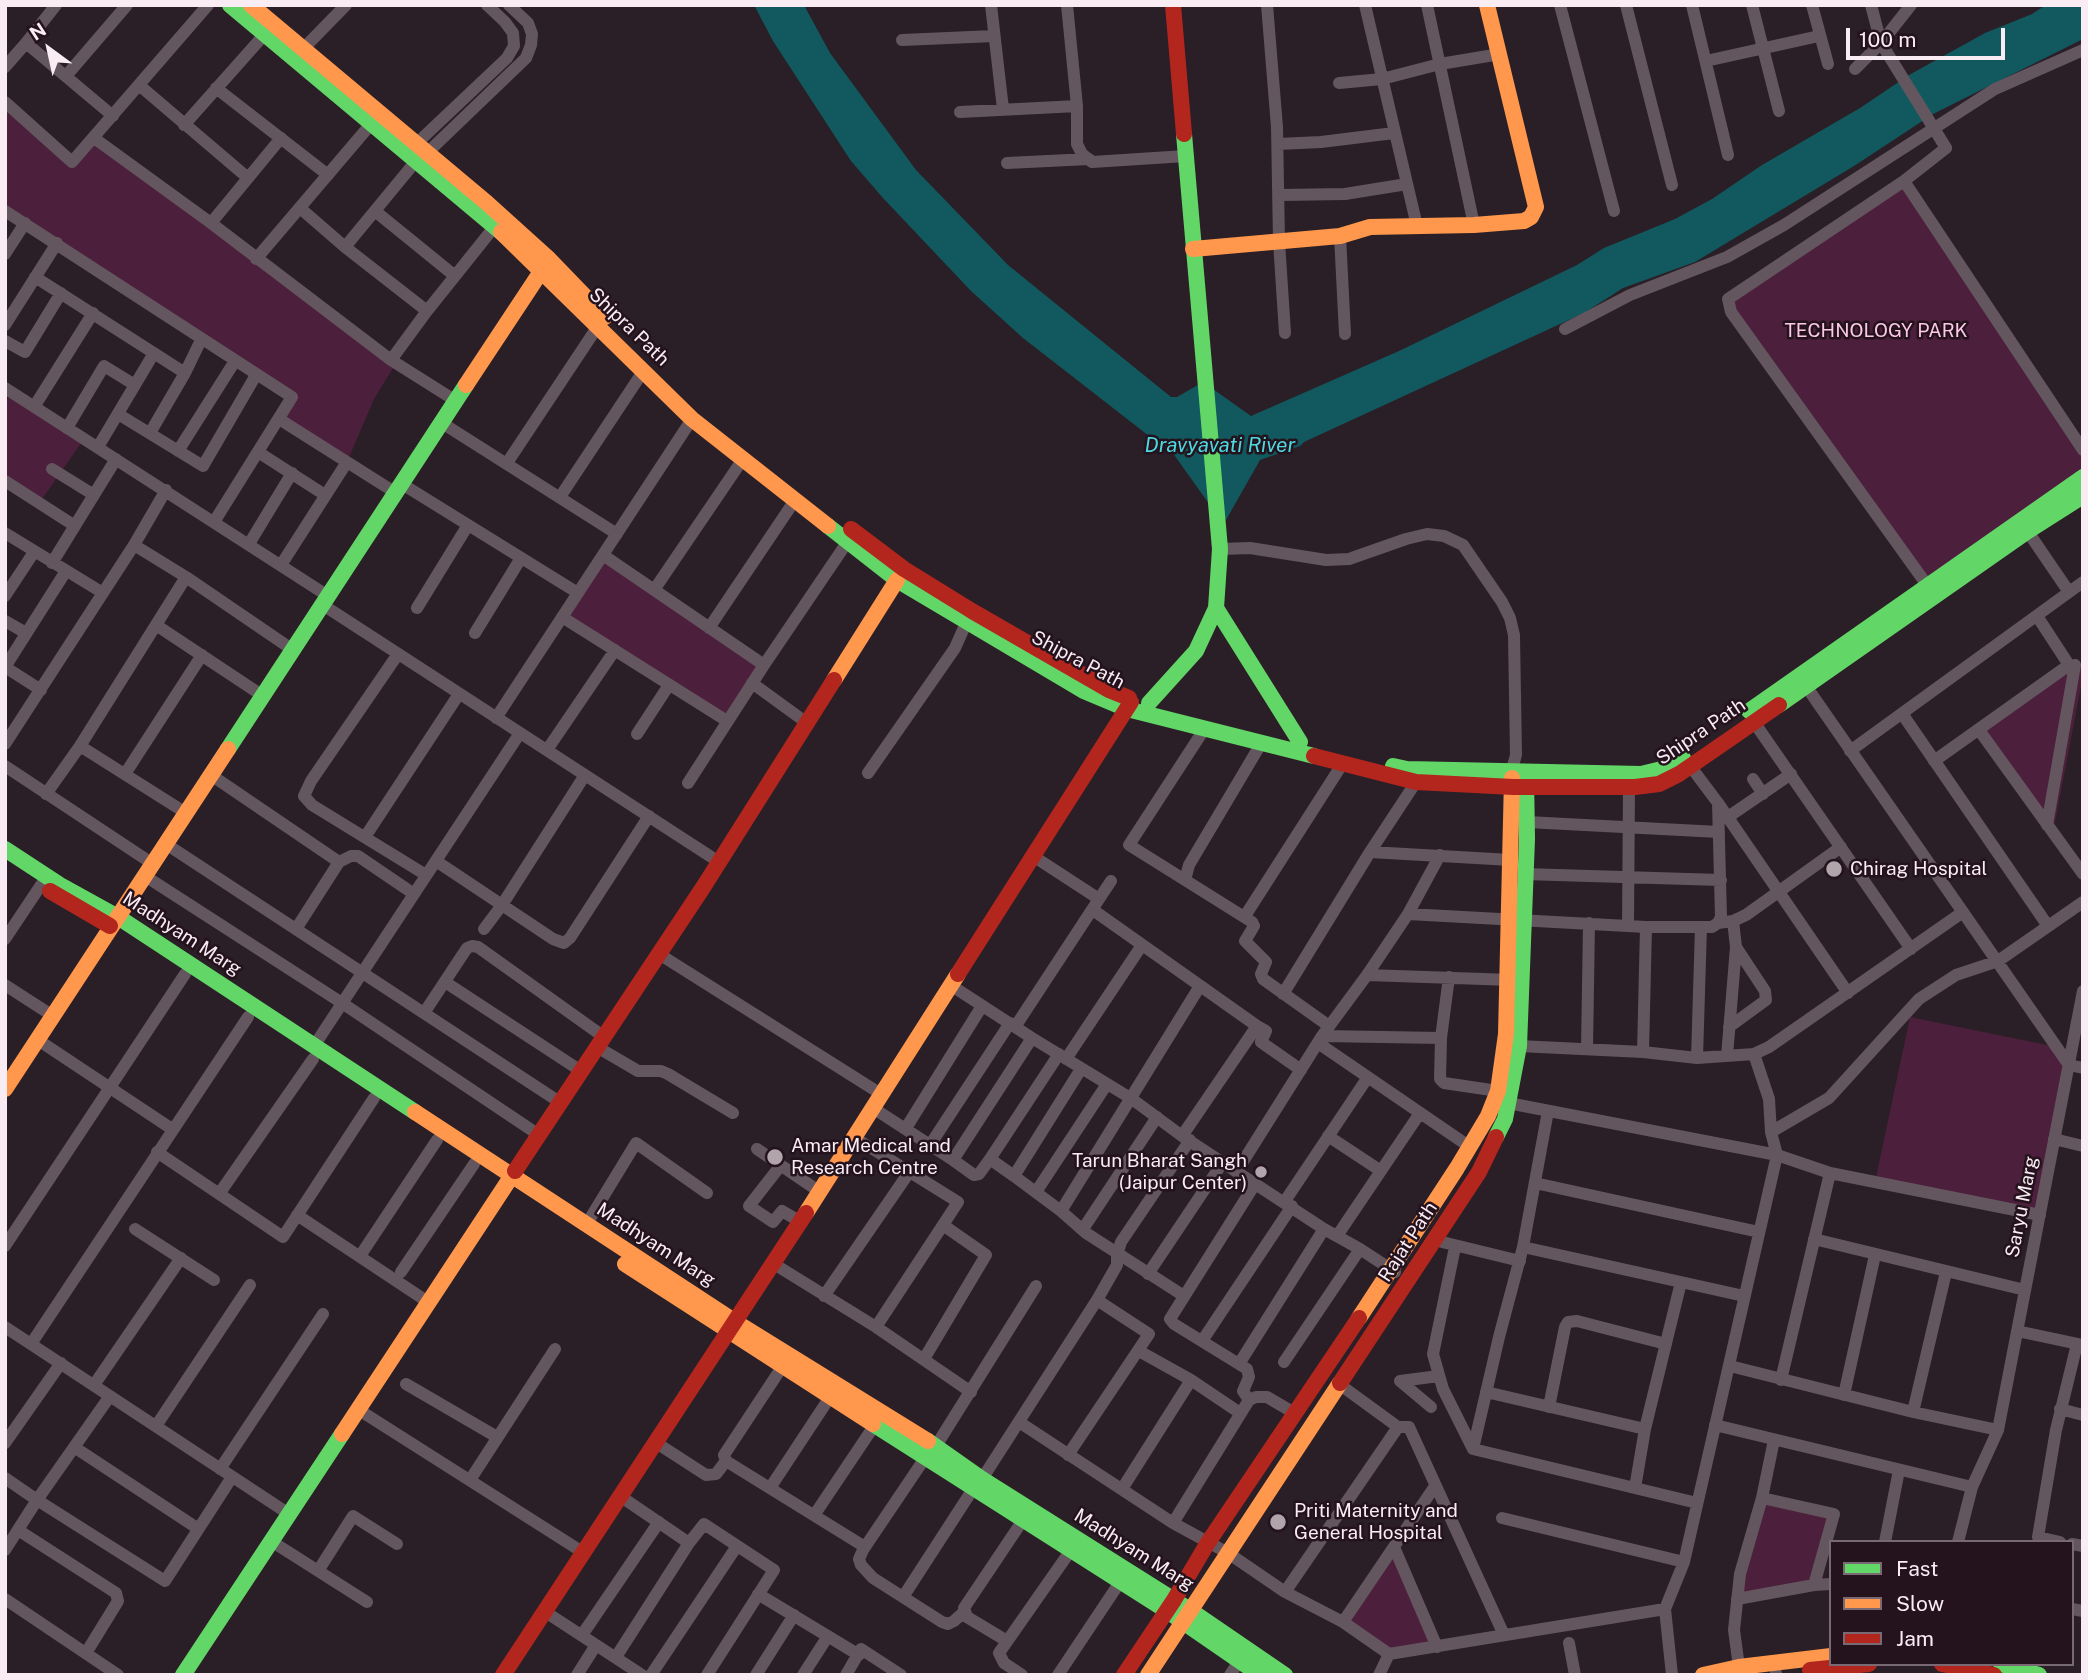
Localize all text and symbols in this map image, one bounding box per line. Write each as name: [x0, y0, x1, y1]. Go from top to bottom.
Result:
north arrow: [14, 14, 84, 84]
scale bar: [1850, 14, 2009, 58]
text: N: [25, 18, 50, 45]
text: 100 m: [1859, 27, 1916, 52]
street label: Shipra Path: [584, 283, 674, 371]
park label: TECHNOLOGY PARK: [1785, 320, 1967, 342]
water label: Dravyavati River: [1145, 433, 1295, 459]
street label: Shipra Path: [1027, 626, 1129, 694]
street label: Shipra Path: [1652, 694, 1750, 770]
place label: Chirag Hospital: [1850, 858, 1987, 880]
marker: Chirag Hospital: [1824, 859, 1844, 879]
street label: Madhyam Marg: [118, 887, 246, 981]
place label: Amar Medical and Research Centre: [791, 1135, 951, 1179]
marker: Amar Medical and Research Centre: [765, 1147, 785, 1167]
place label: Tarun Bharat Sangh (Jaipur Center): [1072, 1150, 1247, 1194]
street label: Saryu Marg: [2001, 1154, 2043, 1260]
marker: Tarun Bharat Sangh (Jaipur Center): [1253, 1164, 1269, 1180]
street label: Madhyam Marg: [592, 1198, 720, 1292]
street label: Rajat Path: [1374, 1198, 1442, 1286]
place label: Priti Maternity and General Hospital: [1294, 1500, 1458, 1544]
street label: Madhyam Marg: [1070, 1504, 1198, 1596]
marker: Priti Maternity and General Hospital: [1268, 1512, 1288, 1532]
legend: [1829, 1540, 2074, 1666]
text: Fast: [1896, 1556, 1938, 1581]
text: Slow: [1896, 1591, 1944, 1616]
text: Jam: [1896, 1626, 1934, 1651]

